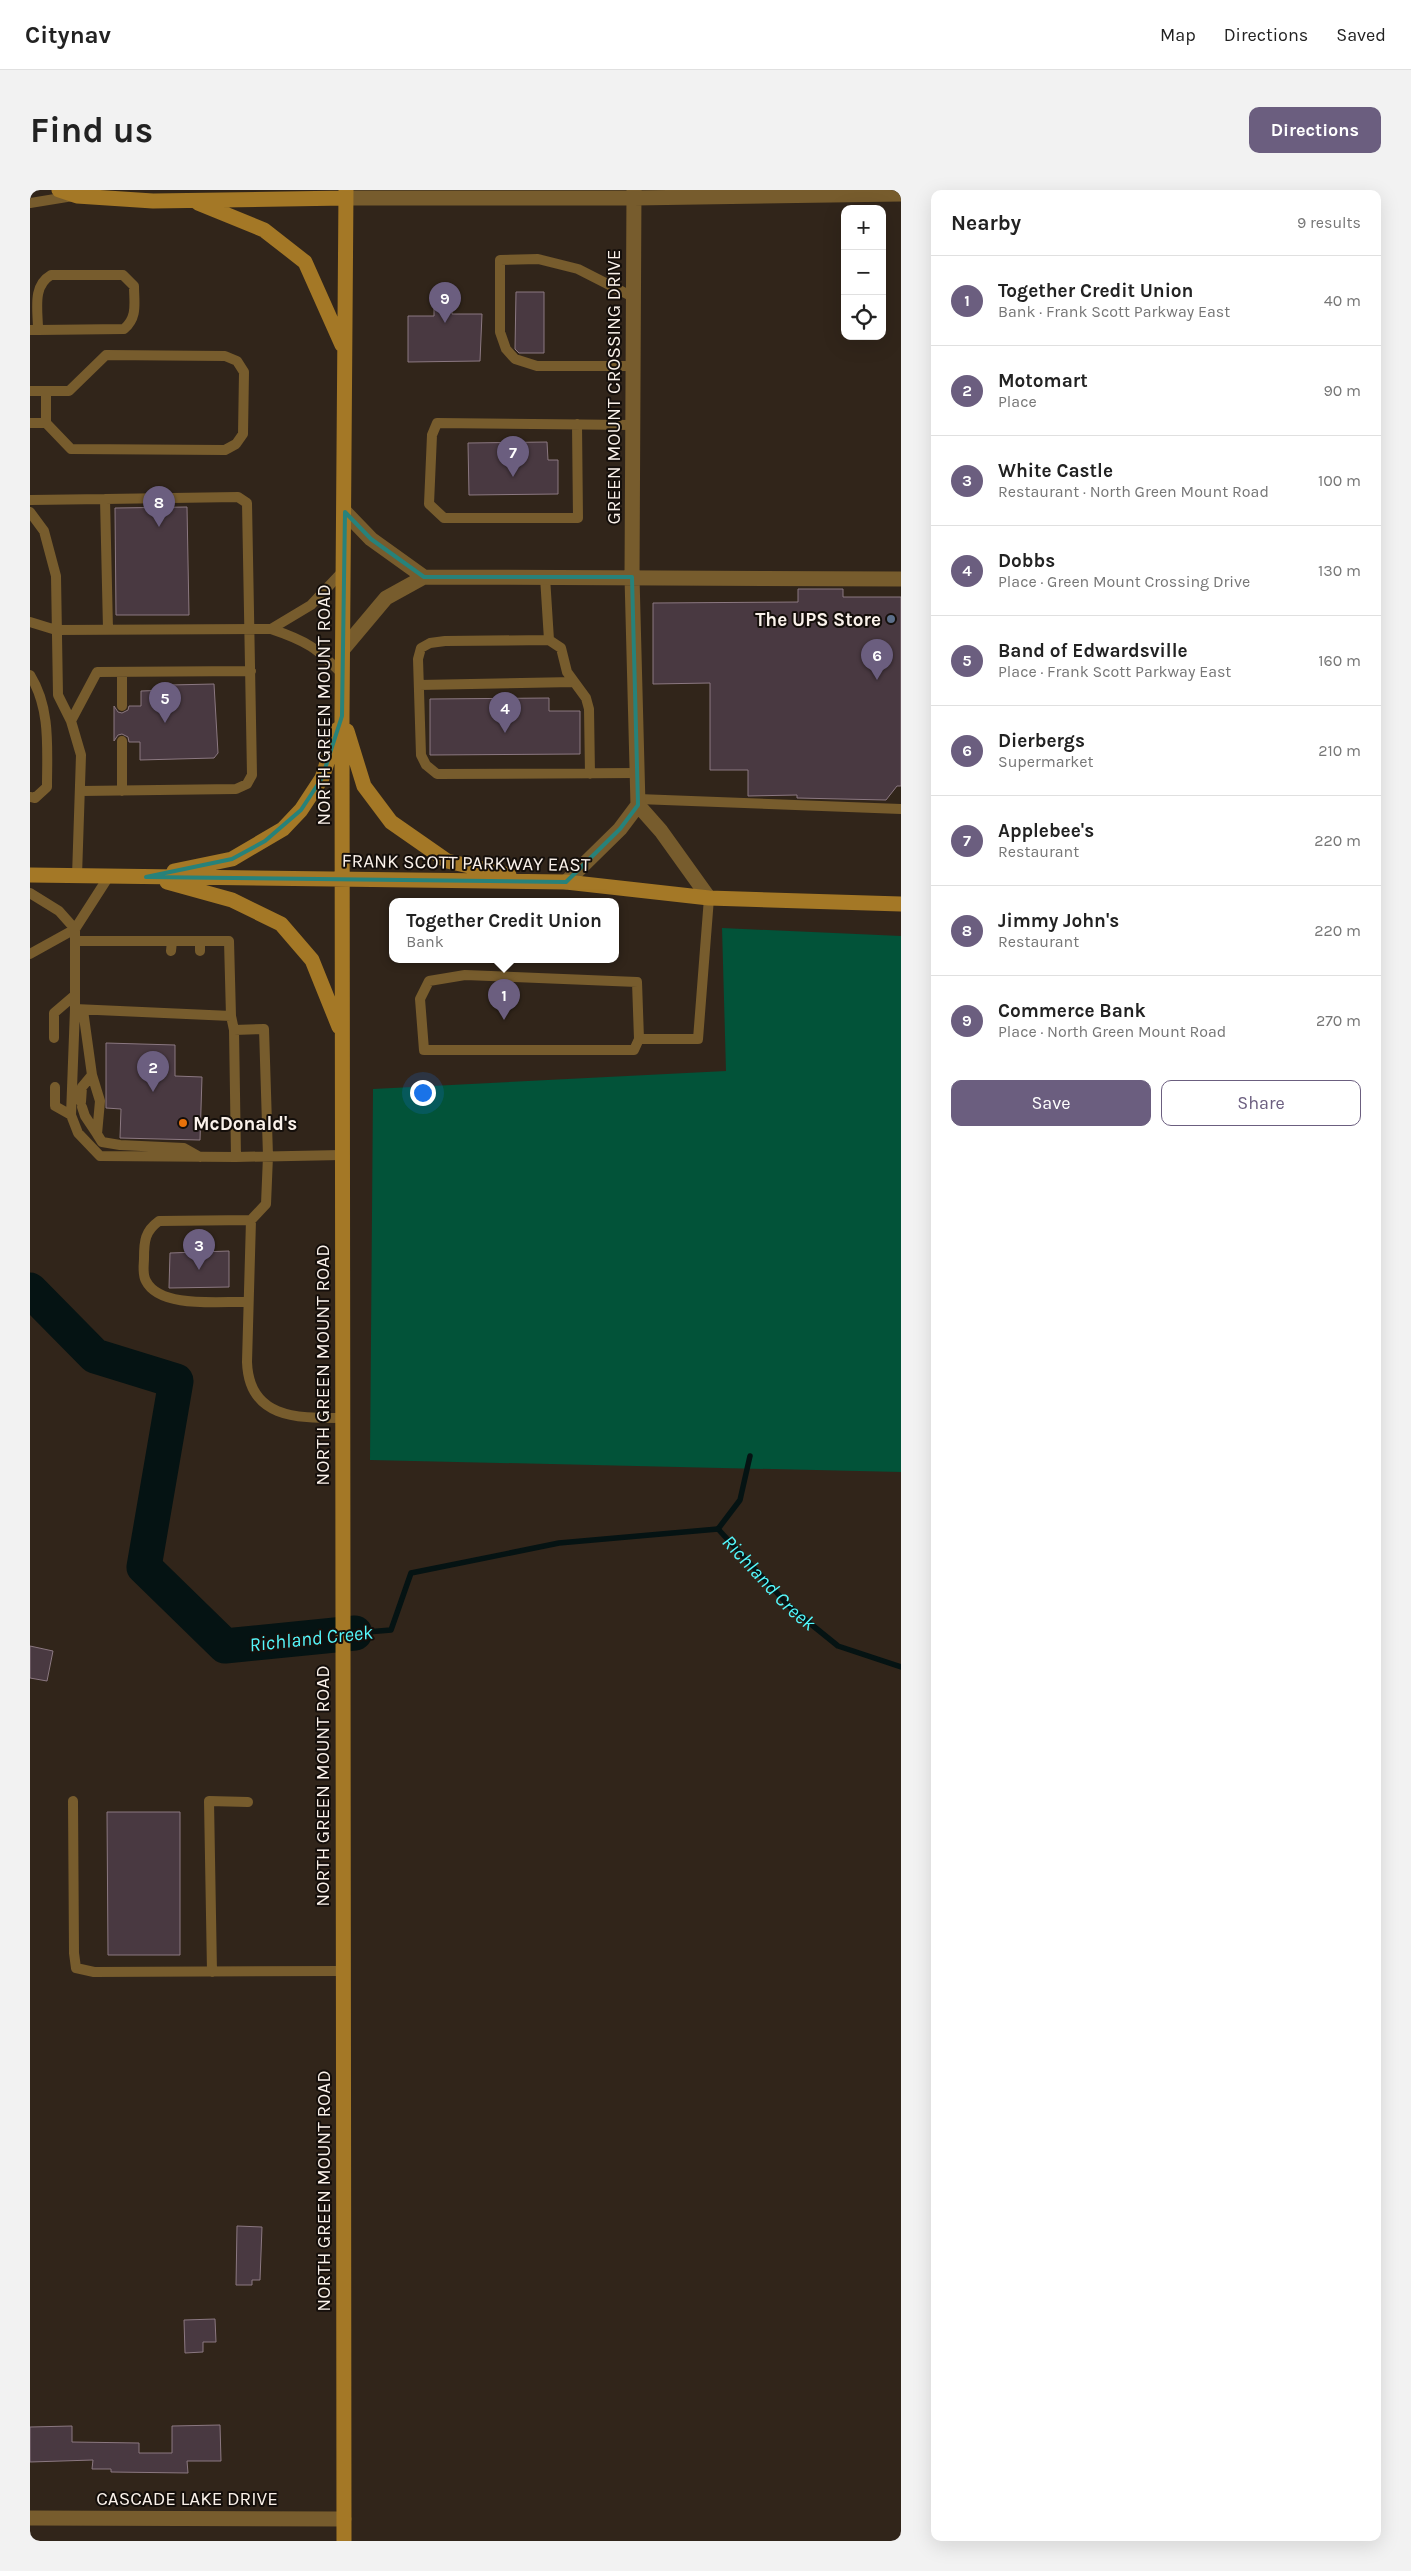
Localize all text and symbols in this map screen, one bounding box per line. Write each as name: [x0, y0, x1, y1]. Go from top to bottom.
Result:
text: Citynav: [25, 21, 111, 49]
text: Map: [1160, 24, 1196, 46]
text: Directions: [1224, 24, 1308, 46]
text: Saved: [1336, 24, 1386, 46]
button: Directions: [1249, 107, 1381, 153]
text: Find us: [30, 110, 153, 151]
map controls: [841, 205, 886, 340]
button: +: [841, 205, 886, 250]
text: Nearby: [951, 211, 1021, 235]
text: 9 results: [1297, 213, 1361, 232]
street label: GREEN MOUNT CROSSING DRIVE: [603, 250, 625, 524]
button: −: [841, 250, 886, 295]
text: Together Credit Union: [998, 280, 1193, 302]
pin: 9: [429, 282, 461, 323]
text: 1: [964, 291, 970, 310]
text: 40 m: [1324, 291, 1361, 310]
button: locate: [841, 295, 886, 340]
text: Bank · Frank Scott Parkway East: [998, 302, 1230, 321]
text: Motomart: [998, 370, 1088, 392]
text: 2: [962, 381, 972, 400]
text: 90 m: [1323, 381, 1361, 400]
text: Place: [998, 392, 1037, 411]
pin: 7: [497, 436, 529, 477]
text: White Castle: [998, 460, 1113, 482]
text: 3: [962, 471, 972, 490]
text: 100 m: [1318, 471, 1361, 490]
text: Restaurant · North Green Mount Road: [998, 482, 1269, 501]
pin: 8: [143, 486, 175, 527]
text: Dobbs: [998, 550, 1055, 572]
text: 4: [962, 561, 972, 580]
text: 130 m: [1318, 561, 1361, 580]
text: Place · Green Mount Crossing Drive: [998, 572, 1250, 591]
street label: NORTH GREEN MOUNT ROAD: [313, 584, 335, 826]
place label: The UPS Store: [755, 609, 881, 631]
marker: The UPS Store: [885, 613, 897, 625]
pin: 6: [861, 639, 893, 680]
text: Band of Edwardsville: [998, 640, 1188, 662]
text: 5: [962, 651, 972, 670]
text: 160 m: [1318, 651, 1361, 670]
text: Place · Frank Scott Parkway East: [998, 662, 1231, 681]
pin: 5: [149, 682, 181, 723]
pin: 4: [489, 692, 521, 733]
text: Dierbergs: [998, 730, 1085, 752]
text: 6: [962, 741, 972, 760]
text: 210 m: [1318, 741, 1361, 760]
text: Supermarket: [998, 752, 1094, 771]
text: Applebee's: [998, 820, 1094, 842]
text: 7: [963, 831, 971, 850]
text: 220 m: [1314, 831, 1361, 850]
text: Restaurant: [998, 842, 1079, 861]
street label: FRANK SCOTT PARKWAY EAST: [341, 850, 591, 876]
popup: [389, 898, 619, 963]
text: Together Credit Union: [406, 910, 602, 932]
text: Jimmy John's: [998, 910, 1119, 932]
text: 8: [962, 921, 972, 940]
text: 220 m: [1314, 921, 1361, 940]
text: Bank: [406, 932, 444, 951]
text: Restaurant: [998, 932, 1079, 951]
pin: 1: [488, 979, 520, 1020]
text: Commerce Bank: [998, 1000, 1146, 1022]
text: 9: [962, 1011, 972, 1030]
text: 270 m: [1316, 1011, 1361, 1030]
text: Place · North Green Mount Road: [998, 1022, 1226, 1041]
pin: 2: [137, 1051, 169, 1092]
your location: [410, 1080, 436, 1106]
button: Save: [951, 1080, 1151, 1126]
button: Share: [1161, 1080, 1361, 1126]
place label: McDonald's: [193, 1113, 297, 1135]
marker: McDonald's: [177, 1117, 189, 1129]
pin: 3: [183, 1229, 215, 1270]
street label: NORTH GREEN MOUNT ROAD: [312, 1244, 334, 1486]
water label: Richland Creek: [717, 1530, 821, 1636]
water label: Richland Creek: [248, 1620, 375, 1656]
street label: NORTH GREEN MOUNT ROAD: [312, 1665, 334, 1907]
street label: NORTH GREEN MOUNT ROAD: [313, 2070, 335, 2312]
street label: CASCADE LAKE DRIVE: [96, 2488, 278, 2510]

